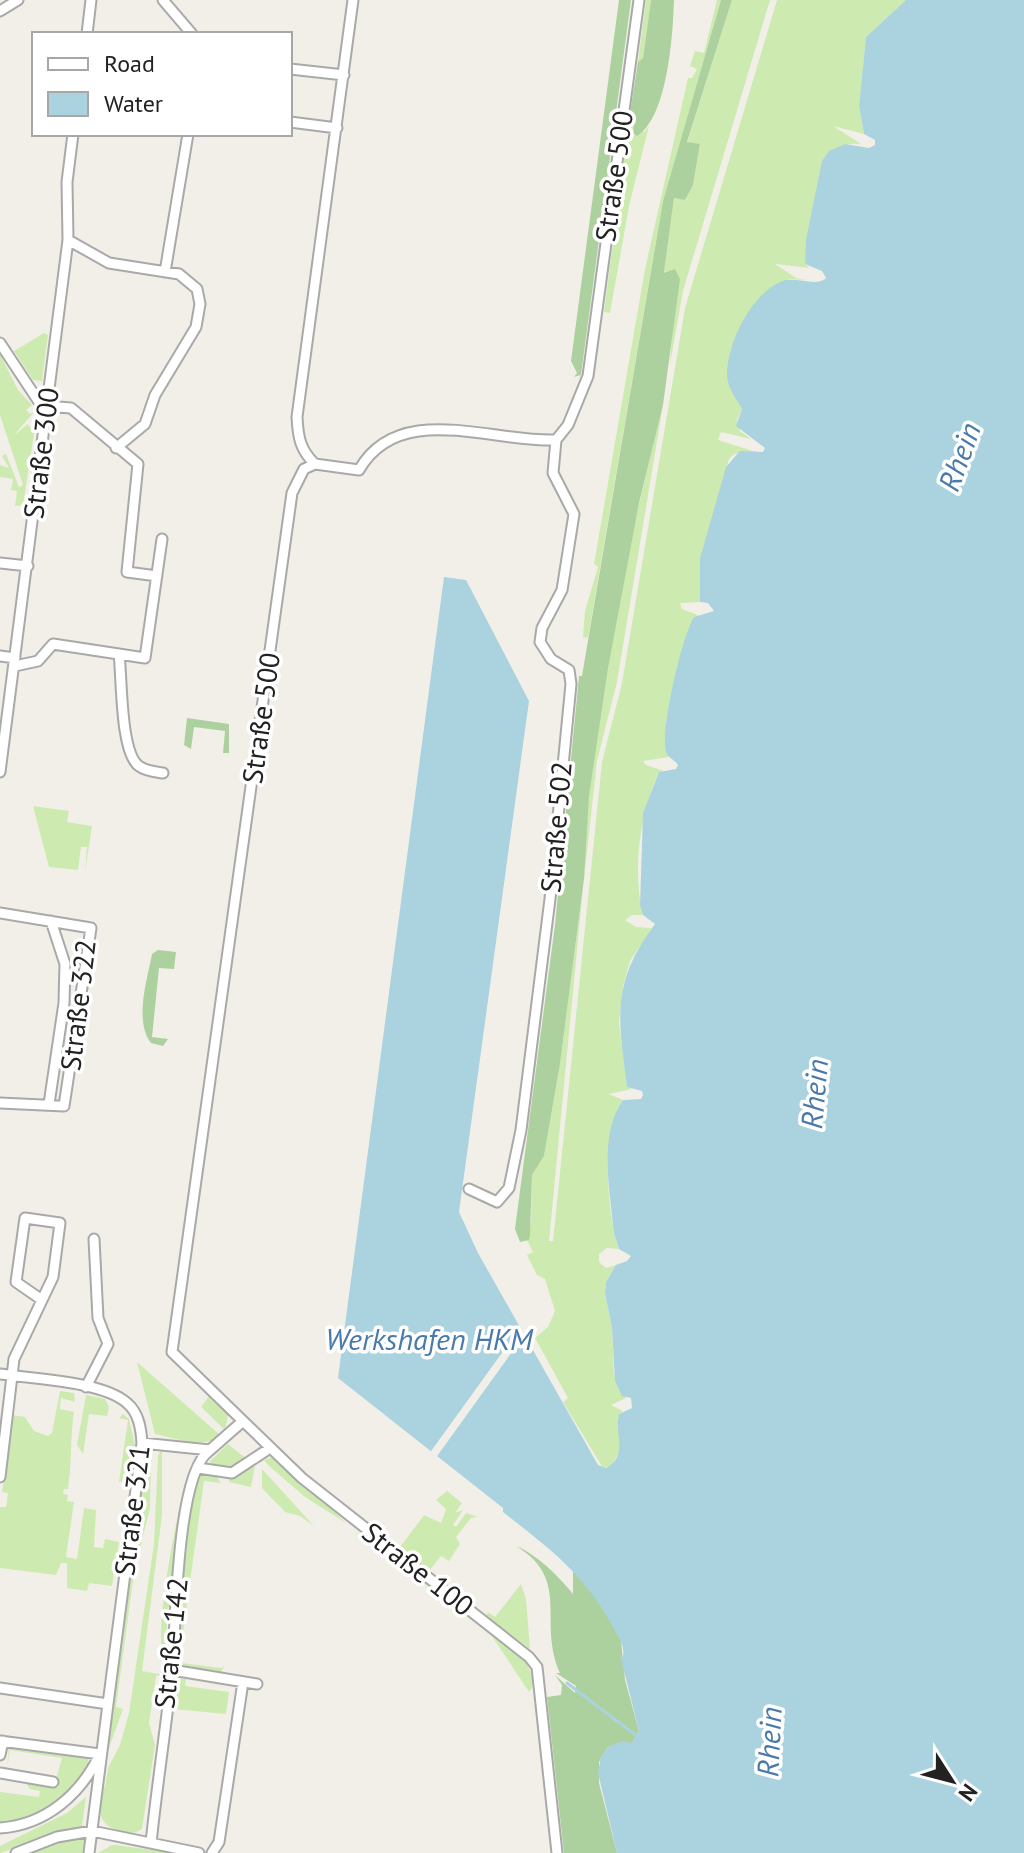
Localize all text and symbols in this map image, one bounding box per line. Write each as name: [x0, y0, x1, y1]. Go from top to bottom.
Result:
legend: [32, 32, 292, 136]
text: Road: [104, 48, 155, 79]
text: Water: [104, 88, 163, 119]
street label: Straße 500: [586, 108, 641, 244]
street label: Straße 300: [14, 385, 67, 521]
water label: Rhein: [928, 417, 989, 496]
street label: Straße 500: [233, 650, 288, 786]
street label: Straße 502: [531, 760, 580, 894]
street label: Straße 322: [51, 937, 104, 1073]
water label: Rhein: [791, 1057, 836, 1131]
water label: Werkshafen HKM: [325, 1319, 534, 1358]
street label: Straße 321: [105, 1442, 158, 1578]
street label: Straße 100: [355, 1513, 482, 1624]
street label: Straße 142: [145, 1575, 196, 1710]
water label: Rhein: [747, 1706, 790, 1778]
north arrow: [912, 1741, 992, 1821]
text: N: [953, 1779, 984, 1807]

